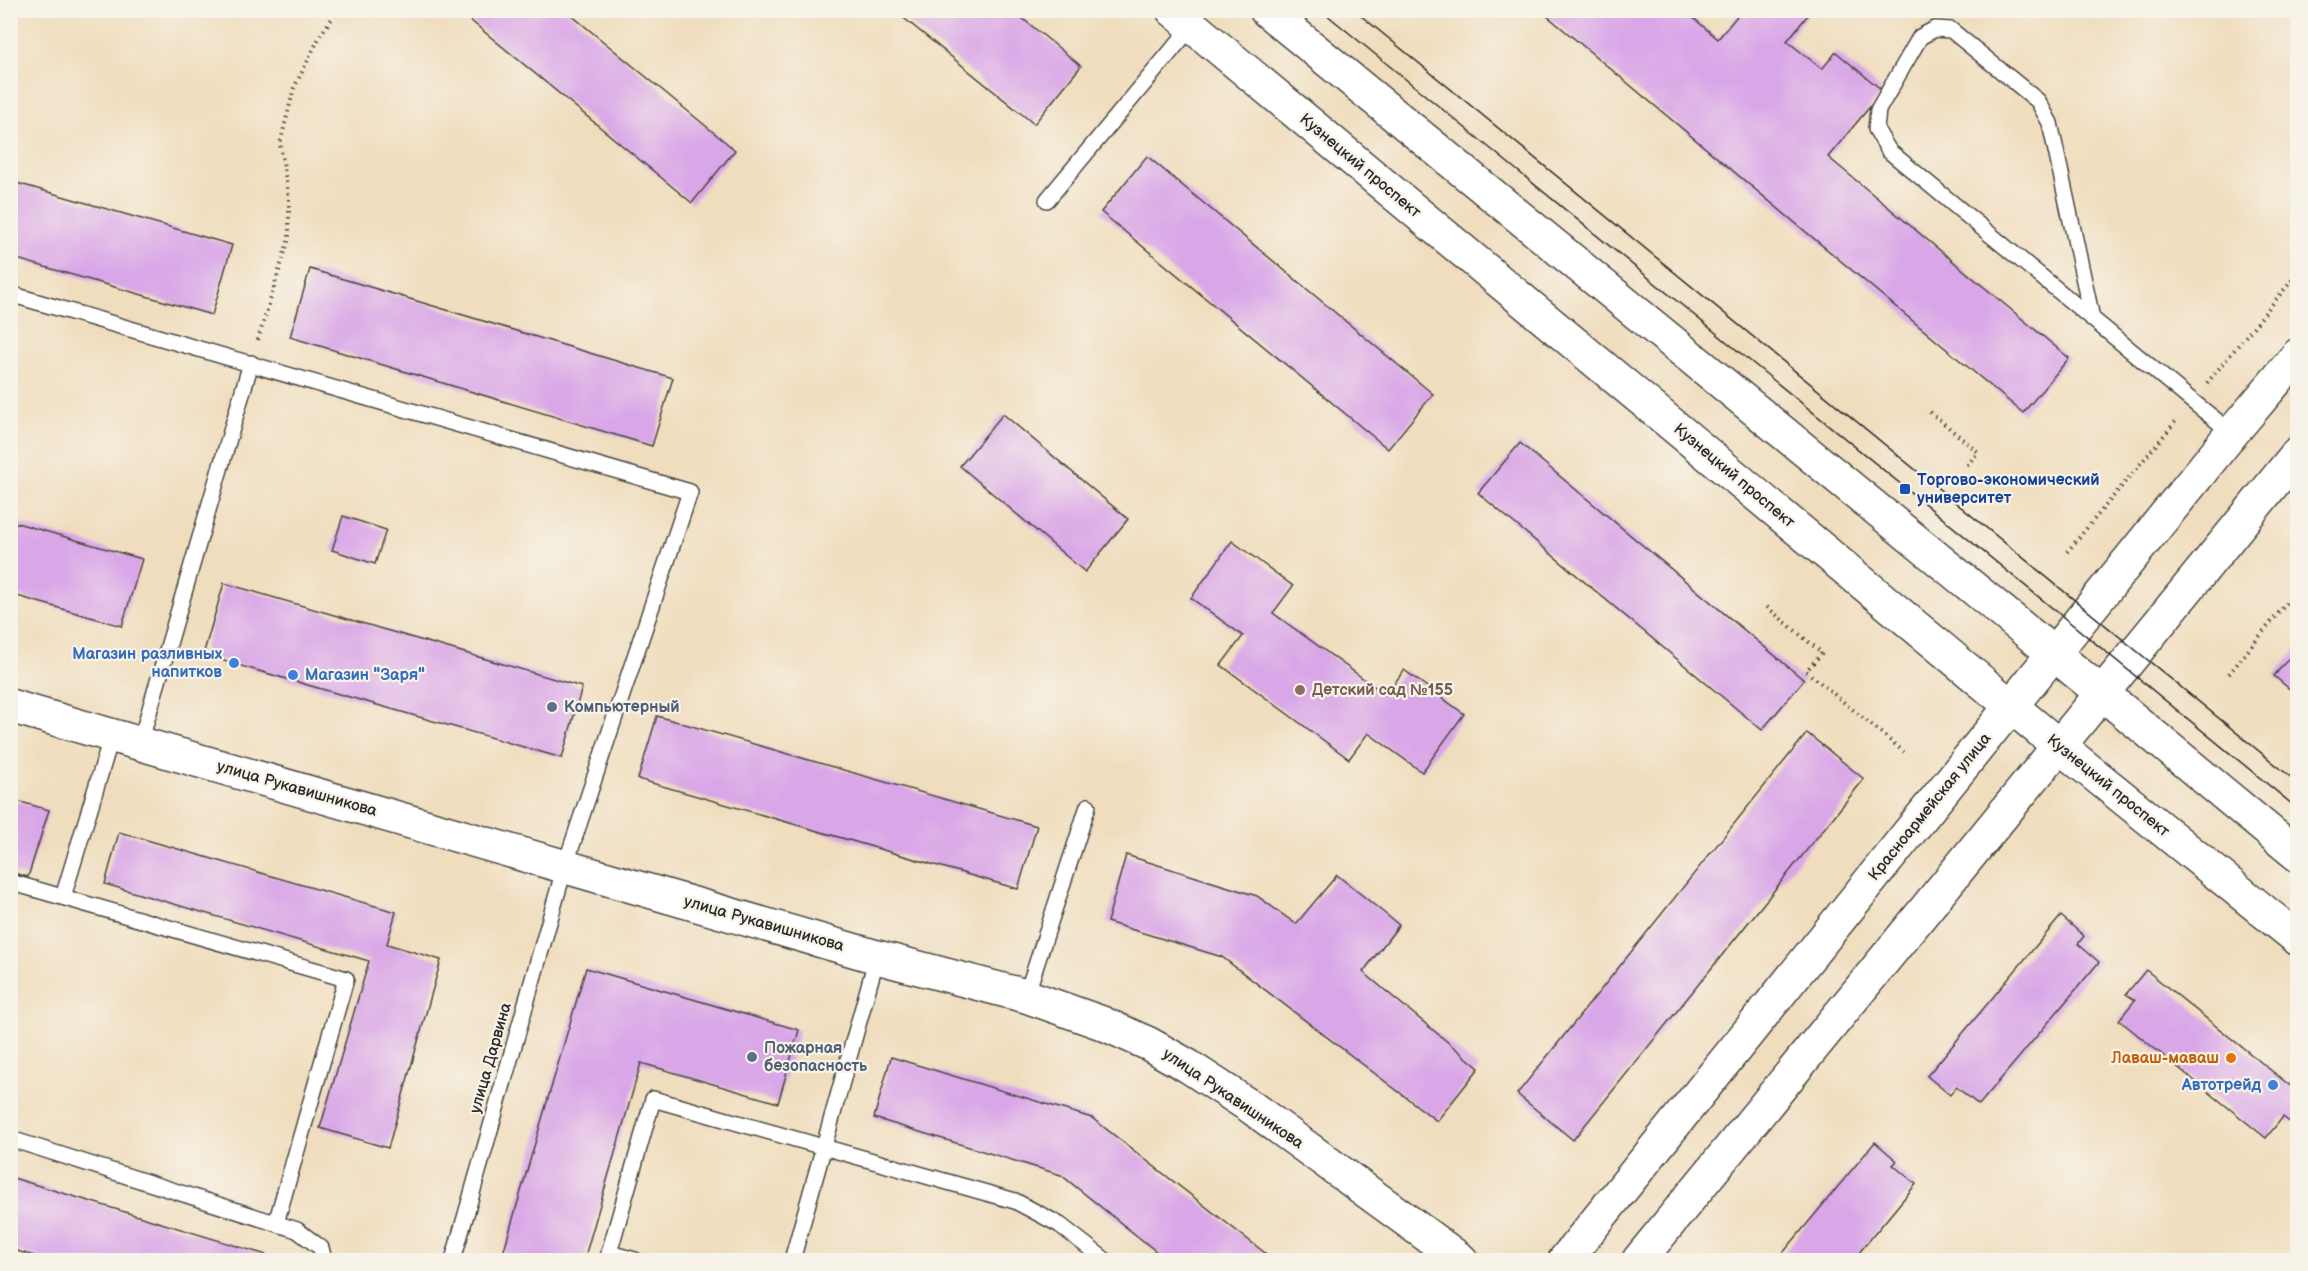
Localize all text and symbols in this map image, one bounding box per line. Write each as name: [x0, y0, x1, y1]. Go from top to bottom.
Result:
street label: Кузнецкий проспект: [1296, 110, 1425, 223]
street label: Кузнецкий проспект: [1670, 420, 1799, 533]
place label: Торгово-экономический университет: [1917, 471, 2100, 508]
marker: Торгово-экономический университет: [1898, 482, 1912, 496]
place label: Магазин разливных напитков: [72, 645, 223, 682]
marker: Магазин разливных напитков: [227, 656, 241, 670]
place label: Магазин "Заря": [305, 666, 425, 685]
marker: Магазин "Заря": [286, 668, 300, 682]
place label: Детский сад №155: [1312, 681, 1453, 700]
marker: Детский сад №155: [1293, 683, 1307, 697]
place label: Компьютерный: [564, 698, 680, 717]
marker: Компьютерный: [545, 700, 559, 714]
street label: Красноармейская улица: [1865, 729, 1996, 885]
street label: Кузнецкий проспект: [2043, 731, 2174, 842]
street label: улица Рукавишникова: [215, 757, 380, 821]
street label: улица Рукавишникова: [682, 892, 847, 956]
street label: улица Дарвина: [466, 1000, 516, 1116]
place label: Пожарная безопасность: [764, 1039, 868, 1076]
street label: улица Рукавишникова: [1159, 1045, 1307, 1154]
place label: Лаваш-маваш: [2110, 1049, 2219, 1068]
marker: Пожарная безопасность: [745, 1050, 759, 1064]
marker: Лаваш-маваш: [2224, 1051, 2238, 1065]
place label: Автотрейд: [2181, 1076, 2261, 1095]
marker: Автотрейд: [2266, 1078, 2280, 1092]

